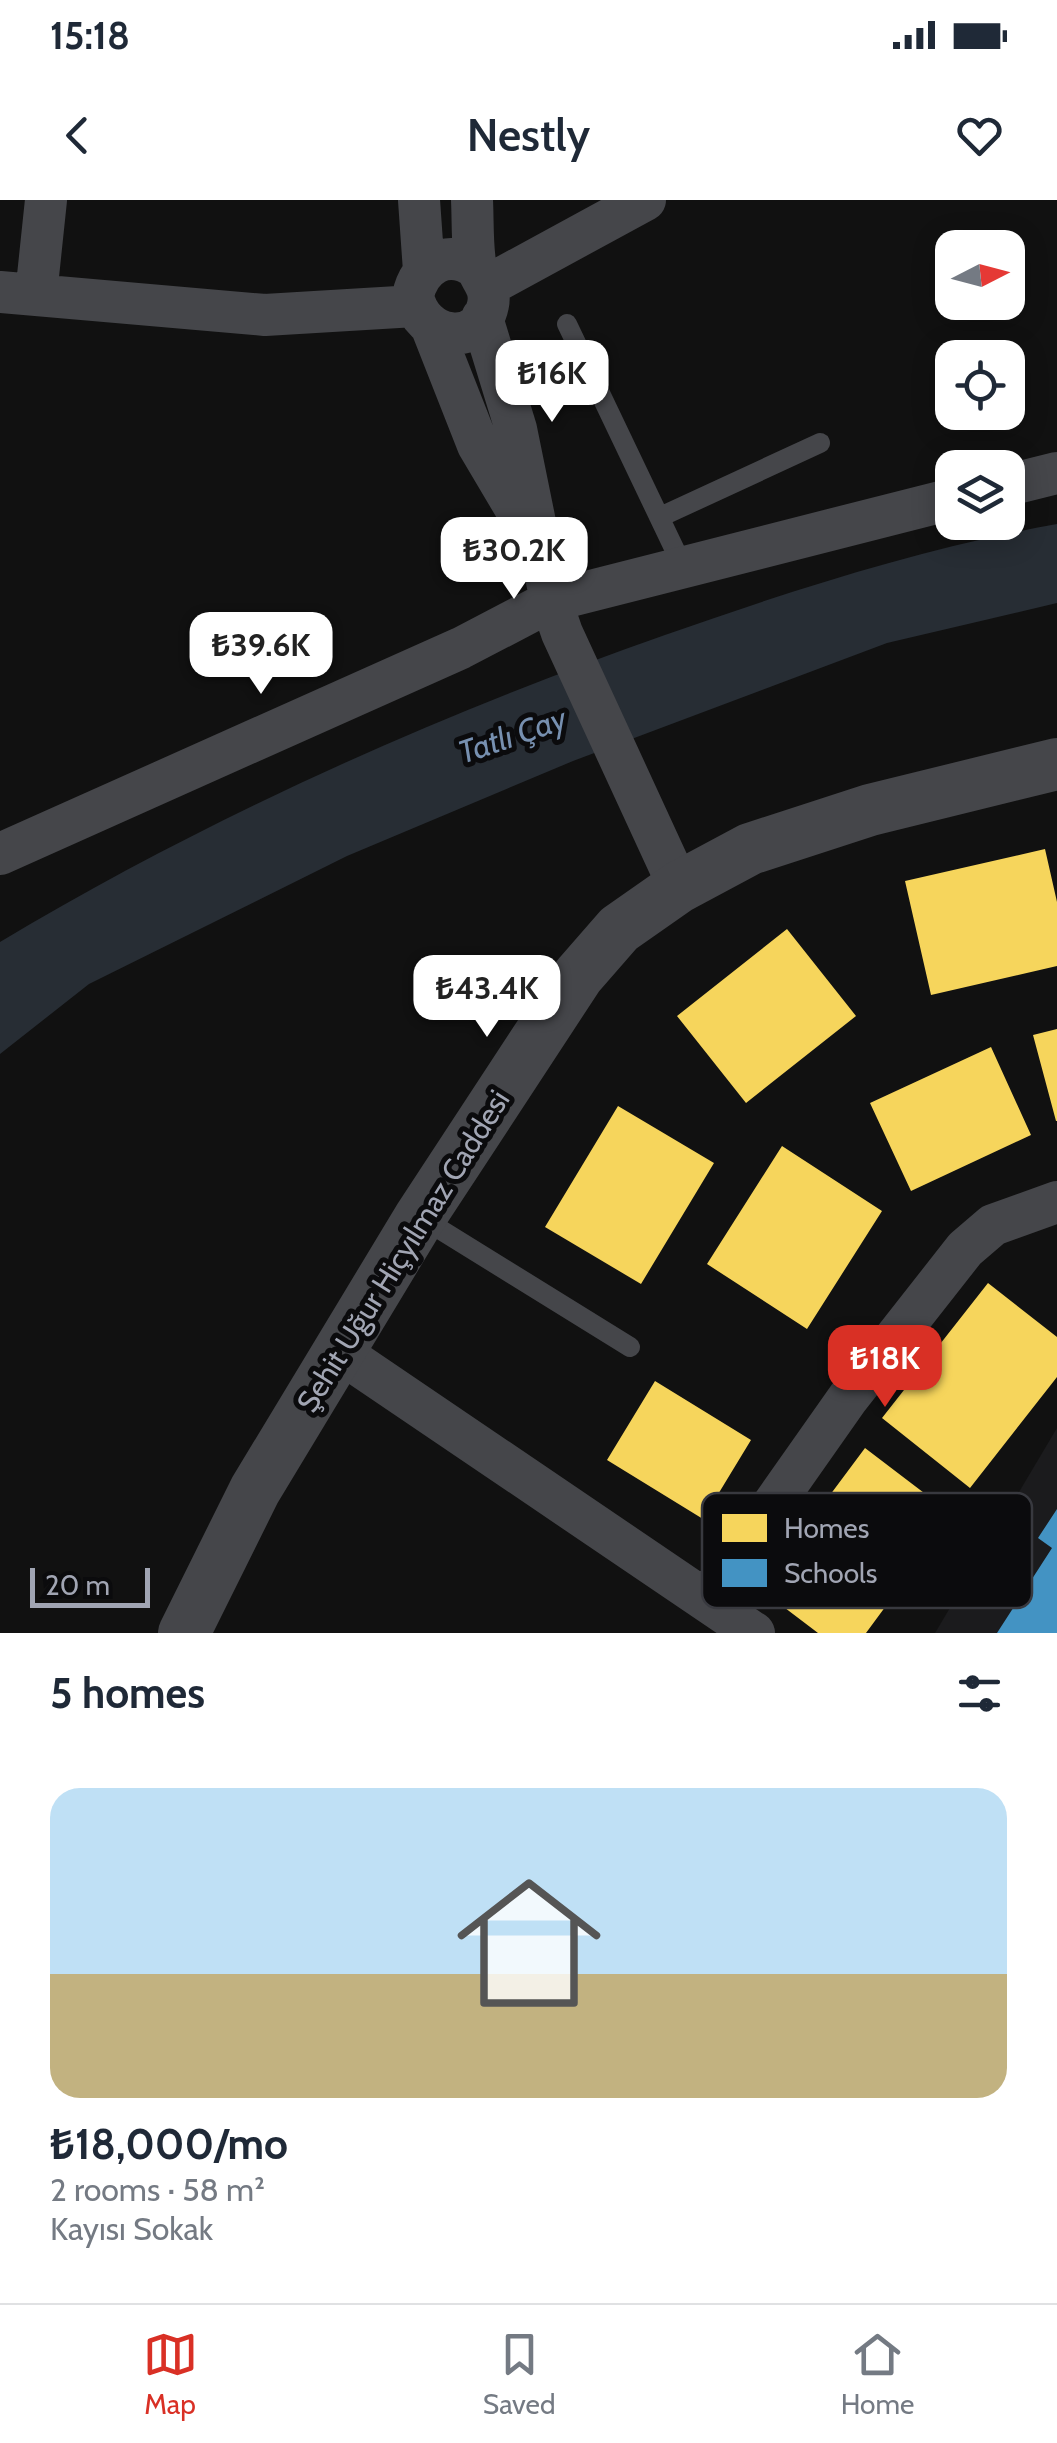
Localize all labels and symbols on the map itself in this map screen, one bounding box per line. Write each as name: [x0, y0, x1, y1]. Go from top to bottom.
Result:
north arrow: [935, 230, 1025, 320]
pin: ₺16K: [493, 340, 611, 425]
pin: ₺30.2K: [433, 517, 595, 602]
pin: ₺39.6K: [180, 612, 342, 697]
water label: Tatlı Çay: [453, 698, 572, 772]
pin: ₺43.4K: [406, 955, 568, 1040]
street label: Şehit Uğur Hiçyılmaz Caddesi: [289, 1083, 517, 1419]
pin: ₺18K: [826, 1325, 944, 1410]
legend: [702, 1493, 1032, 1608]
text: Homes: [784, 1511, 869, 1545]
text: Schools: [784, 1556, 877, 1590]
scale bar: [30, 1563, 150, 1608]

